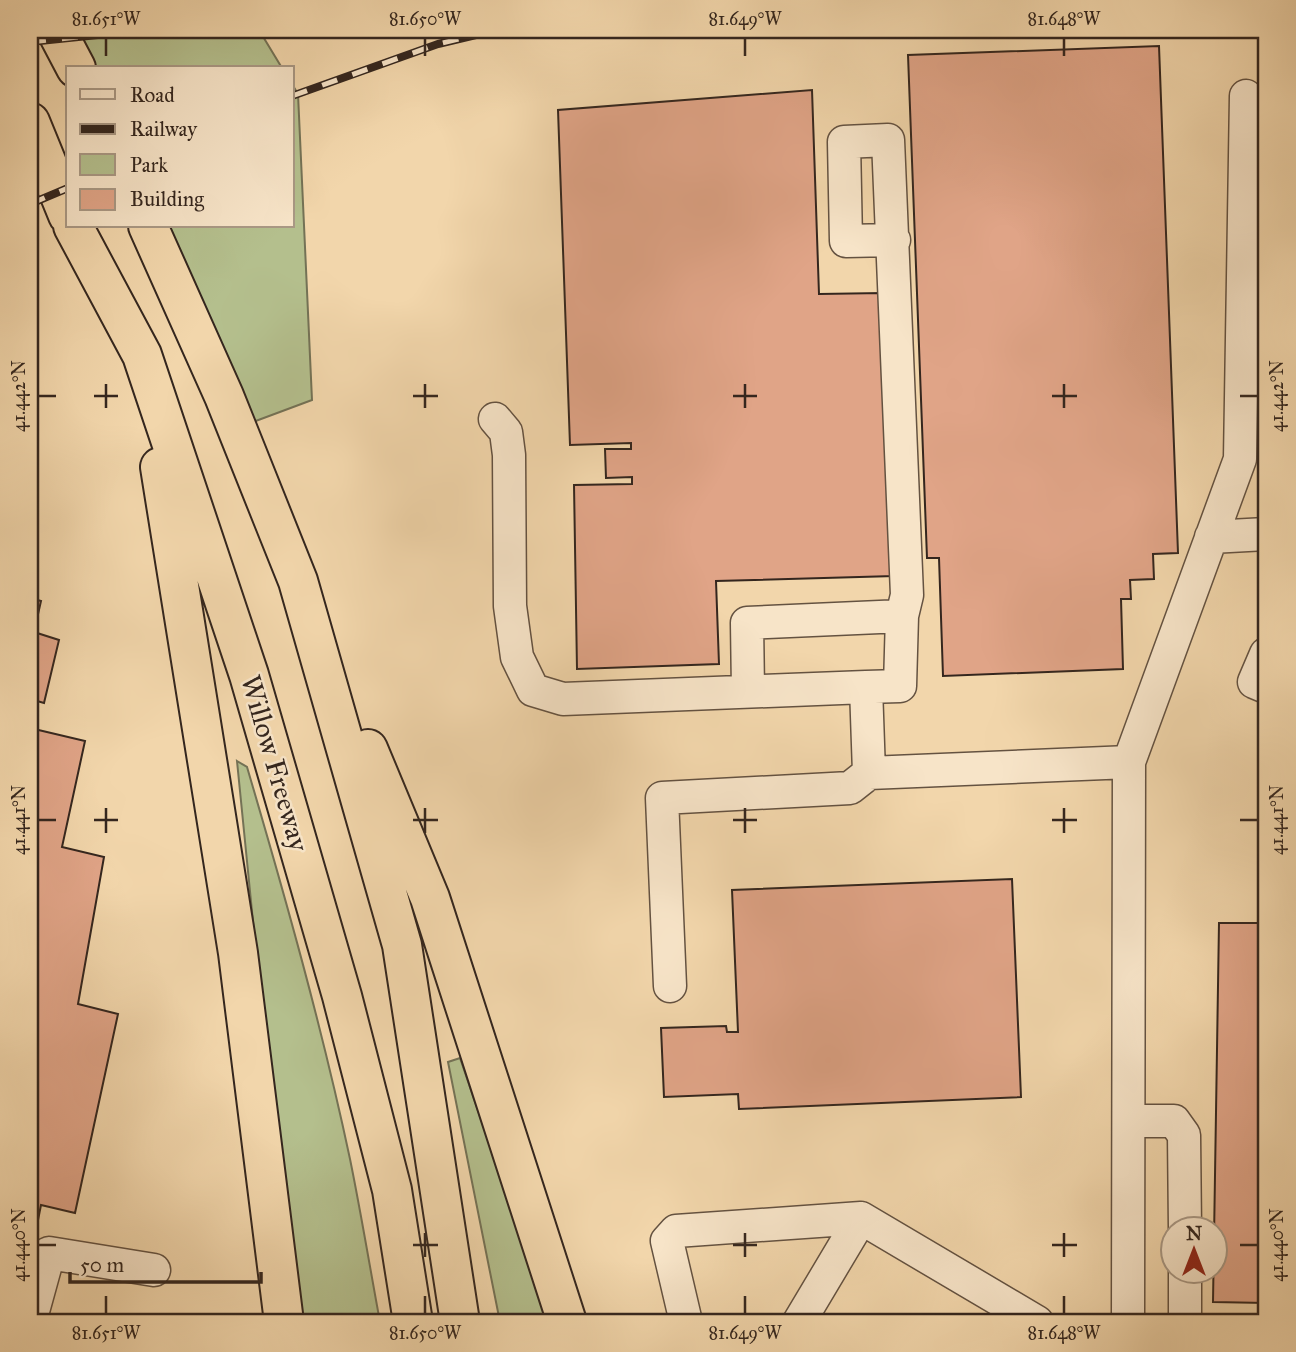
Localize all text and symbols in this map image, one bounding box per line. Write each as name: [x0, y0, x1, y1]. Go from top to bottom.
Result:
text: 81.651°W: [72, 8, 141, 30]
text: 81.650°W: [389, 8, 462, 30]
text: 81.649°W: [709, 8, 782, 30]
text: 81.648°W: [1028, 8, 1101, 30]
legend: [66, 66, 294, 228]
text: Road: [130, 82, 175, 108]
text: Railway: [130, 116, 198, 142]
text: Park: [130, 152, 168, 178]
text: Building: [130, 186, 204, 212]
text: 41.442°N: [8, 360, 30, 432]
text: 41.442°N: [1266, 360, 1288, 432]
street label: Willow Freeway: [233, 671, 317, 856]
text: 41.441°N: [8, 785, 30, 855]
text: 41.441°N: [1266, 785, 1288, 855]
text: 41.440°N: [8, 1208, 30, 1282]
text: 41.440°N: [1266, 1208, 1288, 1282]
north arrow: [1160, 1216, 1230, 1286]
text: N: [1186, 1222, 1202, 1245]
scale bar: [70, 1240, 261, 1284]
text: 50 m: [80, 1252, 125, 1278]
text: 81.651°W: [72, 1322, 141, 1344]
text: 81.650°W: [389, 1322, 462, 1344]
text: 81.649°W: [709, 1322, 782, 1344]
text: 81.648°W: [1028, 1322, 1101, 1344]

